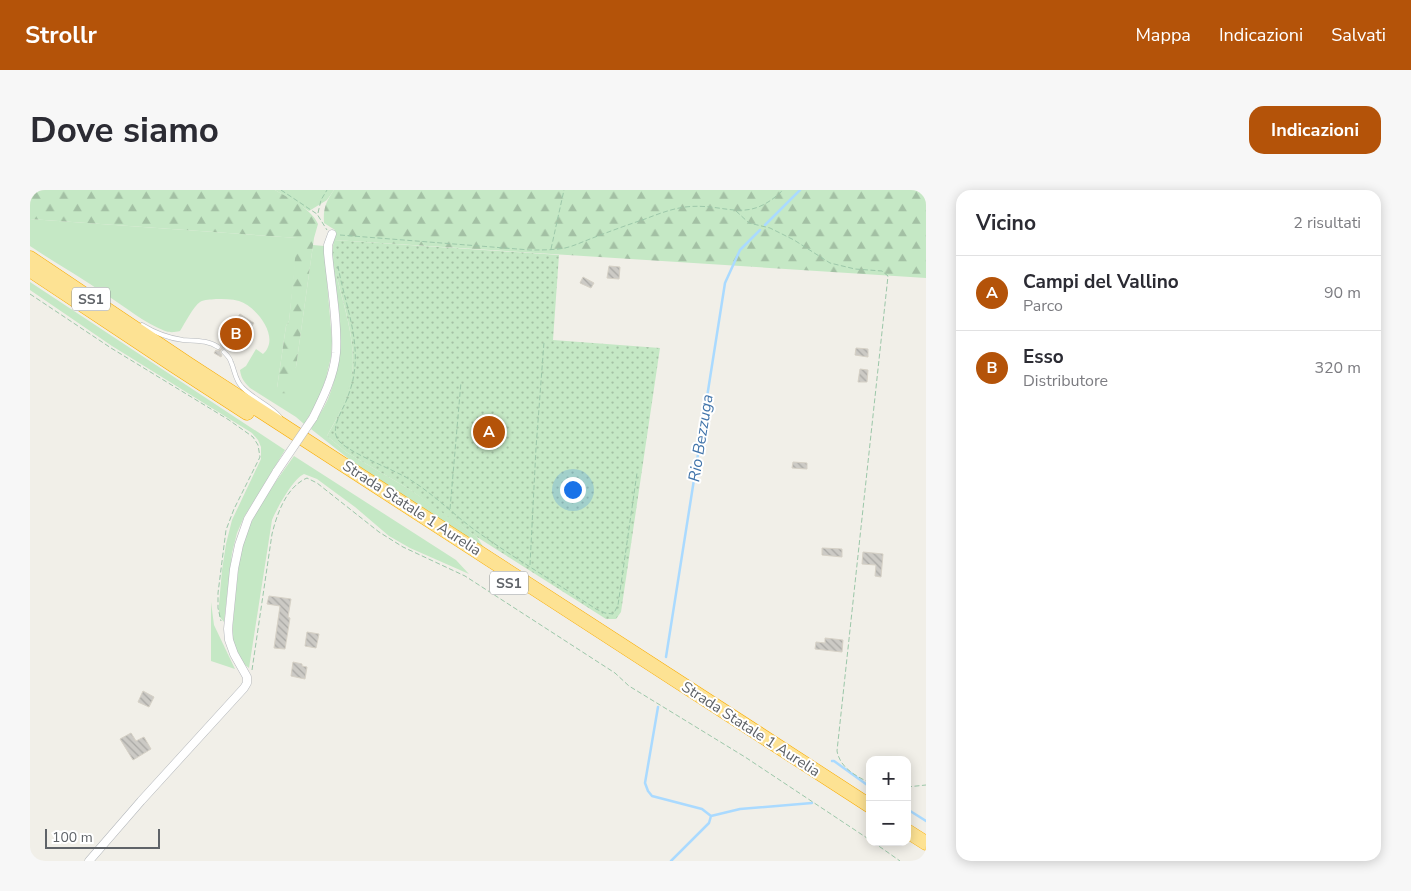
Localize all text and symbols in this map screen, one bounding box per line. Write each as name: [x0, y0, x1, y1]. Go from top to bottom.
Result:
text: Strollr: [25, 19, 97, 51]
text: Mappa: [1135, 23, 1191, 47]
text: Indicazioni: [1219, 23, 1303, 47]
text: Salvati: [1331, 23, 1386, 47]
button: Indicazioni: [1249, 106, 1381, 154]
text: Dove siamo: [30, 107, 219, 154]
text: Vicino: [976, 209, 1036, 237]
text: 2 risultati: [1293, 212, 1361, 234]
text: Campi del Vallino: [1023, 269, 1179, 295]
text: A: [986, 282, 998, 304]
text: 90 m: [1324, 282, 1361, 304]
road number: SS1: [72, 288, 110, 310]
text: Parco: [1023, 295, 1063, 317]
pin: B: [220, 315, 252, 353]
text: Esso: [1023, 344, 1064, 370]
text: B: [986, 357, 998, 379]
text: 320 m: [1314, 357, 1361, 379]
text: Distributore: [1023, 370, 1108, 392]
water label: Rio Bezzuga: [683, 393, 719, 483]
pin: A: [473, 413, 505, 451]
street label: Strada Statale 1 Aurelia: [339, 456, 485, 560]
your location: [560, 477, 586, 503]
road number: SS1: [490, 572, 528, 594]
street label: Strada Statale 1 Aurelia: [678, 677, 824, 781]
map controls: [866, 756, 911, 846]
button: +: [866, 756, 911, 801]
button: −: [866, 801, 911, 846]
scale bar: [45, 826, 160, 849]
text: 100 m: [52, 828, 93, 847]

